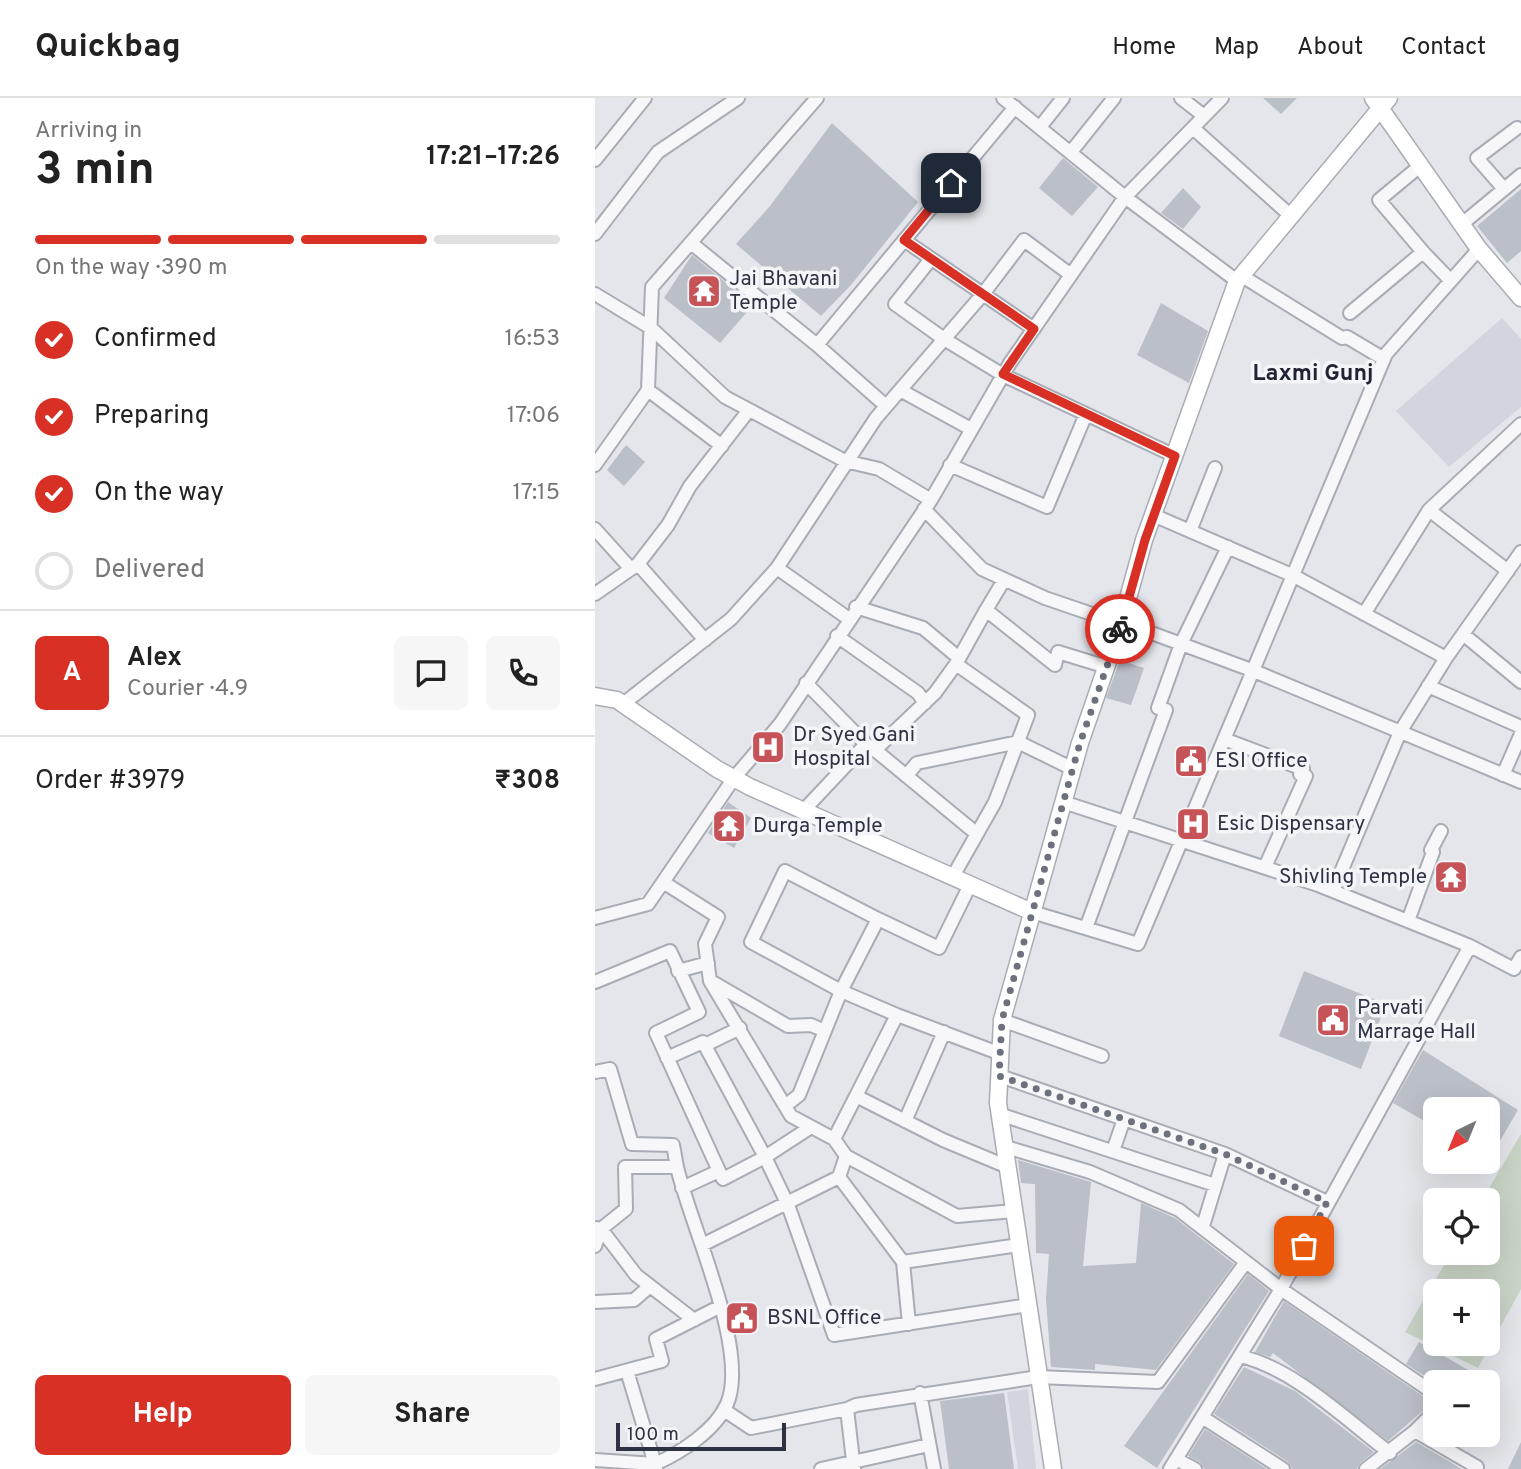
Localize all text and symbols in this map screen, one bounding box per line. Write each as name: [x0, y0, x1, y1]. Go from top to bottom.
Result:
text: Quickbag: [35, 27, 181, 69]
text: Home: [1112, 33, 1176, 63]
text: Map: [1214, 33, 1259, 63]
text: About: [1297, 33, 1363, 63]
text: Contact: [1401, 33, 1486, 63]
text: Arriving in: [35, 117, 142, 146]
text: 17:21–17:26: [426, 141, 560, 174]
text: 3 min: [35, 142, 155, 201]
pin: [921, 153, 981, 213]
icon: home: [932, 164, 970, 202]
text: On the way · 390 m: [35, 254, 227, 283]
place label: Jai Bhavani Temple: [729, 266, 837, 317]
temple icon: Jai Bhavani Temple: [685, 272, 723, 310]
icon: check: [35, 321, 73, 359]
text: Confirmed: [94, 323, 217, 356]
text: 16:53: [504, 325, 560, 354]
district label: Laxmi Gunj: [1252, 360, 1374, 389]
icon: check: [35, 398, 73, 436]
text: Preparing: [94, 400, 209, 433]
text: 17:06: [507, 402, 560, 431]
icon: check: [35, 475, 73, 513]
text: On the way: [94, 477, 224, 510]
text: 17:15: [512, 479, 560, 508]
text: Delivered: [94, 554, 205, 587]
courier: [1085, 594, 1155, 664]
icon: bike: [1101, 610, 1139, 648]
button: chat: [394, 636, 468, 710]
button: phone: [486, 636, 560, 710]
text: Alex: [127, 642, 182, 675]
text: A: [63, 657, 81, 690]
text: Courier · 4.9: [127, 675, 248, 704]
place label: Dr Syed Gani Hospital: [793, 722, 915, 773]
hospital icon: Dr Syed Gani Hospital: [749, 728, 787, 766]
public building icon: ESI Office: [1172, 742, 1210, 780]
place label: ESI Office: [1215, 748, 1308, 775]
text: Order #3979: [35, 765, 185, 798]
text: ₹308: [494, 765, 560, 798]
hospital icon: Esic Dispensary: [1174, 805, 1212, 843]
temple icon: Durga Temple: [710, 807, 748, 845]
place label: Esic Dispensary: [1217, 811, 1365, 838]
place label: Durga Temple: [753, 813, 883, 840]
temple icon: Shivling Temple: [1432, 858, 1470, 896]
place label: Shivling Temple: [1279, 864, 1427, 891]
place label: Parvati Marrage Hall: [1357, 995, 1476, 1046]
public building icon: Parvati Marrage Hall: [1314, 1001, 1352, 1039]
north arrow: [1423, 1097, 1500, 1174]
map controls: [1423, 1097, 1500, 1447]
button: locate: [1423, 1188, 1500, 1265]
pin: [1274, 1216, 1334, 1276]
icon: bag: [1285, 1227, 1323, 1265]
button: +: [1423, 1279, 1500, 1356]
public building icon: BSNL Office: [723, 1299, 761, 1337]
place label: BSNL Office: [767, 1305, 881, 1332]
button: −: [1423, 1370, 1500, 1447]
button: Help: [35, 1375, 291, 1455]
button: Share: [305, 1375, 560, 1455]
scale bar: [616, 1420, 786, 1452]
text: 100 m: [627, 1423, 679, 1447]

